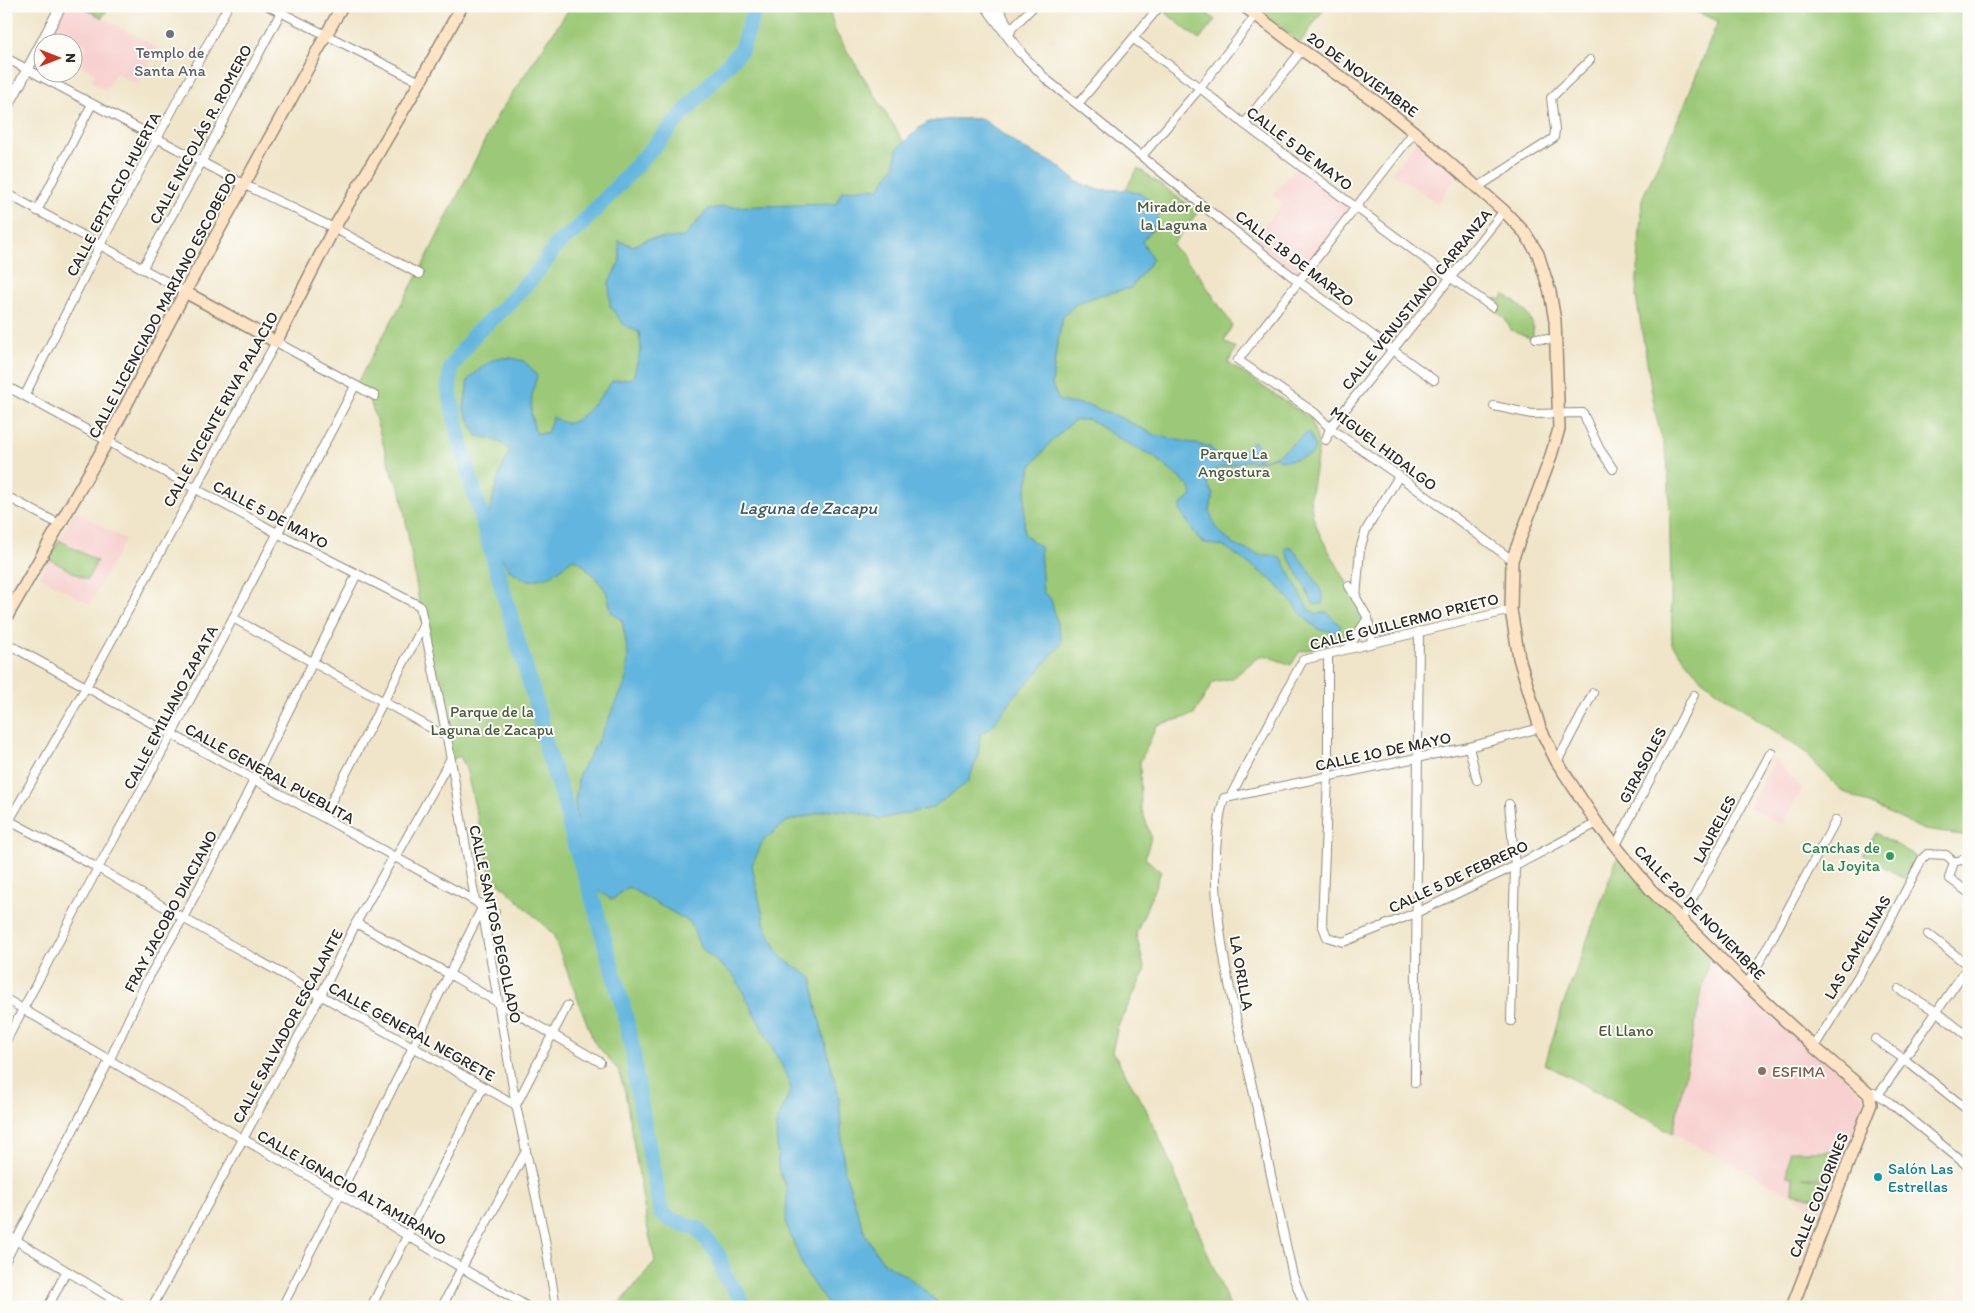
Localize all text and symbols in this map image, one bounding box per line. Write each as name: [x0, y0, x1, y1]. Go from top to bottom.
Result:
marker: Templo de Santa Ana: [164, 28, 176, 40]
street label: 20 DE NOVIEMBRE: [1303, 28, 1422, 121]
north arrow: [32, 32, 82, 82]
street label: CALLE NICOLÁS R. ROMERO: [145, 41, 256, 227]
place label: Templo de Santa Ana: [134, 43, 206, 80]
text: N: [62, 53, 79, 63]
street label: CALLE 5 DE MAYO: [1243, 102, 1357, 195]
street label: CALLE EPITACIO HUERTA: [62, 109, 165, 280]
street label: CALLE LICENCIADO MARIANO ESCOBEDO: [84, 169, 241, 442]
park label: Mirador de la Laguna: [1137, 197, 1211, 234]
street label: CALLE VENUSTIANO CARRANZA: [1337, 205, 1495, 394]
street label: CALLE 18 DE MARZO: [1231, 206, 1358, 311]
street label: CALLE VICENTE RIVA PALACIO: [159, 308, 282, 510]
street label: MIGUEL HIDALGO: [1327, 402, 1441, 495]
park label: Parque La Angostura: [1198, 444, 1271, 481]
street label: CALLE 5 DE MAYO: [210, 476, 332, 553]
water label: Laguna de Zacapu: [739, 497, 878, 519]
street label: CALLE GUILLERMO PRIETO: [1308, 589, 1501, 654]
street label: CALLE EMILIANO ZAPATA: [119, 622, 222, 793]
park label: Parque de la Laguna de Zacapu: [430, 702, 554, 739]
street label: CALLE GENERAL PUEBLITA: [182, 719, 358, 828]
street label: GIRASOLES: [1614, 724, 1670, 807]
street label: CALLE 1O DE MAYO: [1313, 728, 1453, 775]
street label: LAURELES: [1689, 792, 1740, 866]
street label: CALLE SANTOS DEGOLLADO: [465, 823, 526, 1025]
street label: FRAY JACOBO DIACIANO: [120, 827, 221, 995]
street label: CALLE 5 DE FEBRERO: [1385, 836, 1531, 917]
place label: Canchas de la Joyita: [1802, 838, 1881, 875]
street label: CALLE 20 DE NOVIEMBRE: [1630, 841, 1769, 984]
marker: Canchas de la Joyita: [1884, 850, 1896, 862]
street label: LAS CAMELINAS: [1820, 892, 1895, 1003]
street label: CALLE SALVADOR ESCALANTE: [228, 926, 347, 1127]
street label: LA ORILLA: [1226, 934, 1257, 1012]
street label: CALLE GENERAL NEGRETE: [325, 978, 498, 1085]
park label: El Llano: [1598, 1021, 1654, 1040]
place label: ESFIMA: [1772, 1062, 1825, 1081]
marker: ESFIMA: [1756, 1065, 1768, 1077]
street label: CALLE IGNACIO ALTAMIRANO: [254, 1125, 450, 1249]
street label: CALLE COLORINES: [1785, 1130, 1852, 1261]
place label: Salón Las Estrellas: [1888, 1159, 1953, 1196]
marker: Salón Las Estrellas: [1872, 1171, 1884, 1183]

